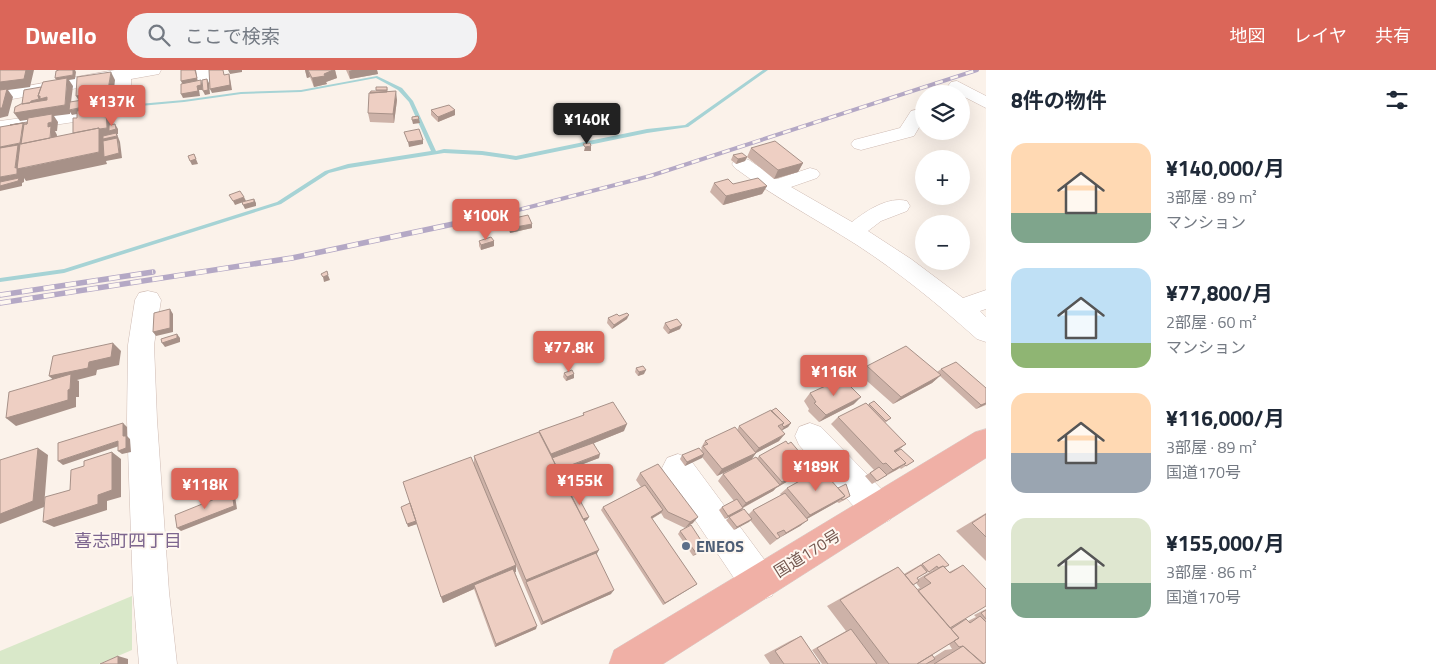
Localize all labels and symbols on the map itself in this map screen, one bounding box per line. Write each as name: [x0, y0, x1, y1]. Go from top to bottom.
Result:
pin: ¥137K: [77, 85, 147, 127]
pin: ¥140K: [552, 102, 622, 145]
pin: ¥100K: [451, 198, 521, 241]
pin: ¥77.8K: [528, 330, 610, 373]
pin: ¥116K: [799, 354, 869, 397]
pin: ¥189K: [781, 450, 851, 492]
pin: ¥155K: [545, 464, 615, 506]
pin: ¥118K: [170, 468, 240, 510]
street label: 国道170号: [769, 523, 845, 583]
district label: 喜志町四丁目: [74, 527, 182, 554]
place label: ENEOS: [696, 534, 744, 558]
marker: ENEOS: [680, 540, 692, 552]

